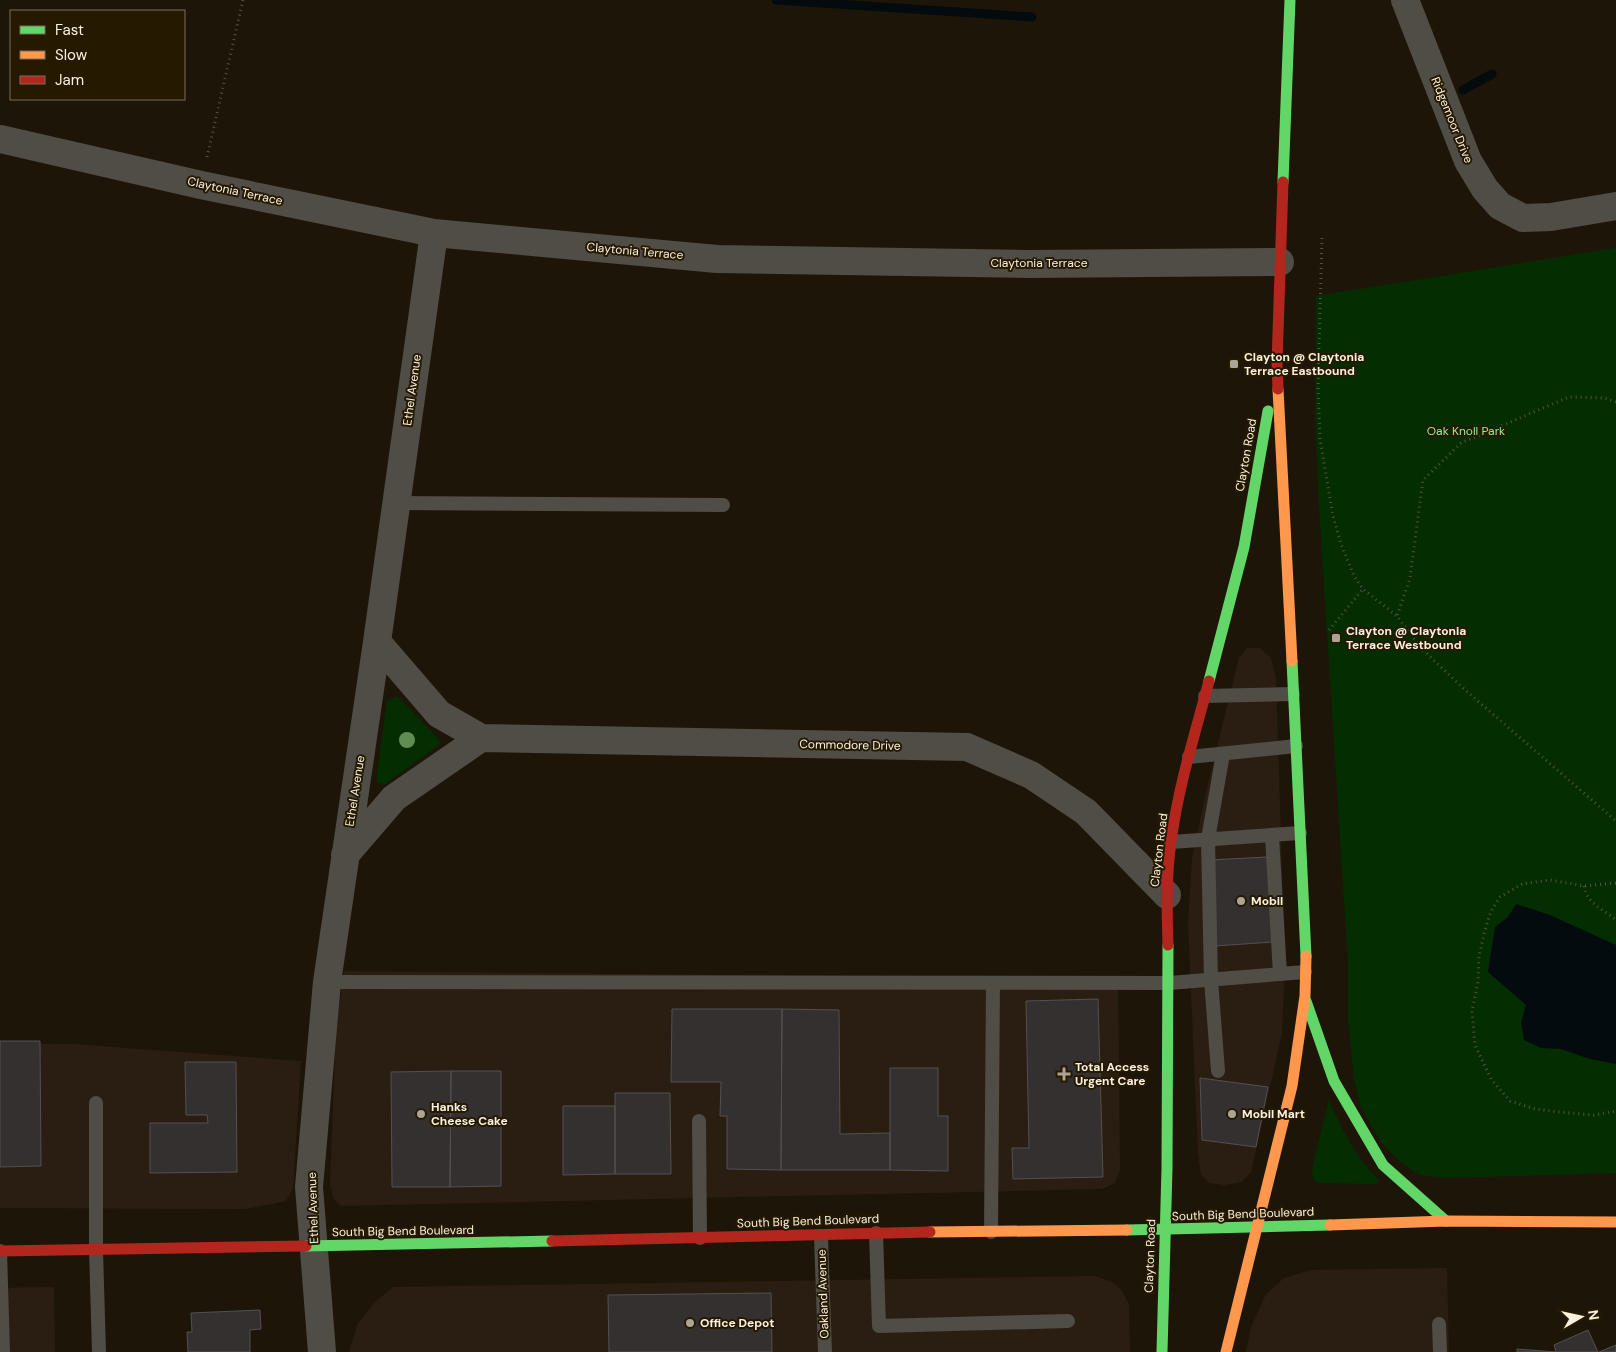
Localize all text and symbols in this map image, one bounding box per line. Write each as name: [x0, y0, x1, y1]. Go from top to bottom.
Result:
legend: [10, 10, 185, 100]
text: Fast: [55, 20, 84, 40]
text: Slow: [55, 45, 88, 65]
text: Jam: [55, 70, 84, 90]
street label: Ridgemoor Drive: [1427, 74, 1477, 166]
street label: Claytonia Terrace: [186, 173, 284, 209]
street label: Claytonia Terrace: [586, 239, 684, 263]
street label: Claytonia Terrace: [991, 255, 1088, 271]
place label: Clayton @ Claytonia Terrace Eastbound: [1244, 349, 1364, 379]
street label: Ethel Avenue: [399, 353, 425, 427]
marker: Clayton @ Claytonia Terrace Eastbound: [1228, 358, 1240, 370]
street label: Clayton Road: [1232, 417, 1260, 493]
park label: Oak Knoll Park: [1427, 423, 1505, 439]
place label: Clayton @ Claytonia Terrace Westbound: [1346, 623, 1466, 653]
marker: Clayton @ Claytonia Terrace Westbound: [1330, 632, 1342, 644]
street label: Commodore Drive: [799, 736, 901, 754]
street label: Ethel Avenue: [341, 754, 369, 828]
street label: Clayton Road: [1147, 812, 1171, 888]
place label: Mobil: [1251, 893, 1283, 909]
marker: Mobil: [1235, 895, 1247, 907]
place label: Total Access Urgent Care: [1075, 1059, 1149, 1089]
marker: Total Access Urgent Care: [1057, 1067, 1071, 1081]
place label: Hanks Cheese Cake: [431, 1099, 508, 1129]
place label: Mobil Mart: [1242, 1106, 1305, 1122]
marker: Hanks Cheese Cake: [415, 1108, 427, 1120]
marker: Mobil Mart: [1226, 1108, 1238, 1120]
street label: Ethel Avenue: [304, 1172, 322, 1244]
street label: South Big Bend Boulevard: [1172, 1204, 1314, 1224]
street label: South Big Bend Boulevard: [737, 1211, 879, 1231]
street label: Clayton Road: [1141, 1219, 1159, 1293]
street label: South Big Bend Boulevard: [332, 1222, 474, 1240]
street label: Oakland Avenue: [813, 1249, 833, 1339]
north arrow: [1556, 1292, 1606, 1342]
text: N: [1584, 1309, 1604, 1321]
place label: Office Depot: [700, 1315, 774, 1331]
marker: Office Depot: [684, 1317, 696, 1329]

